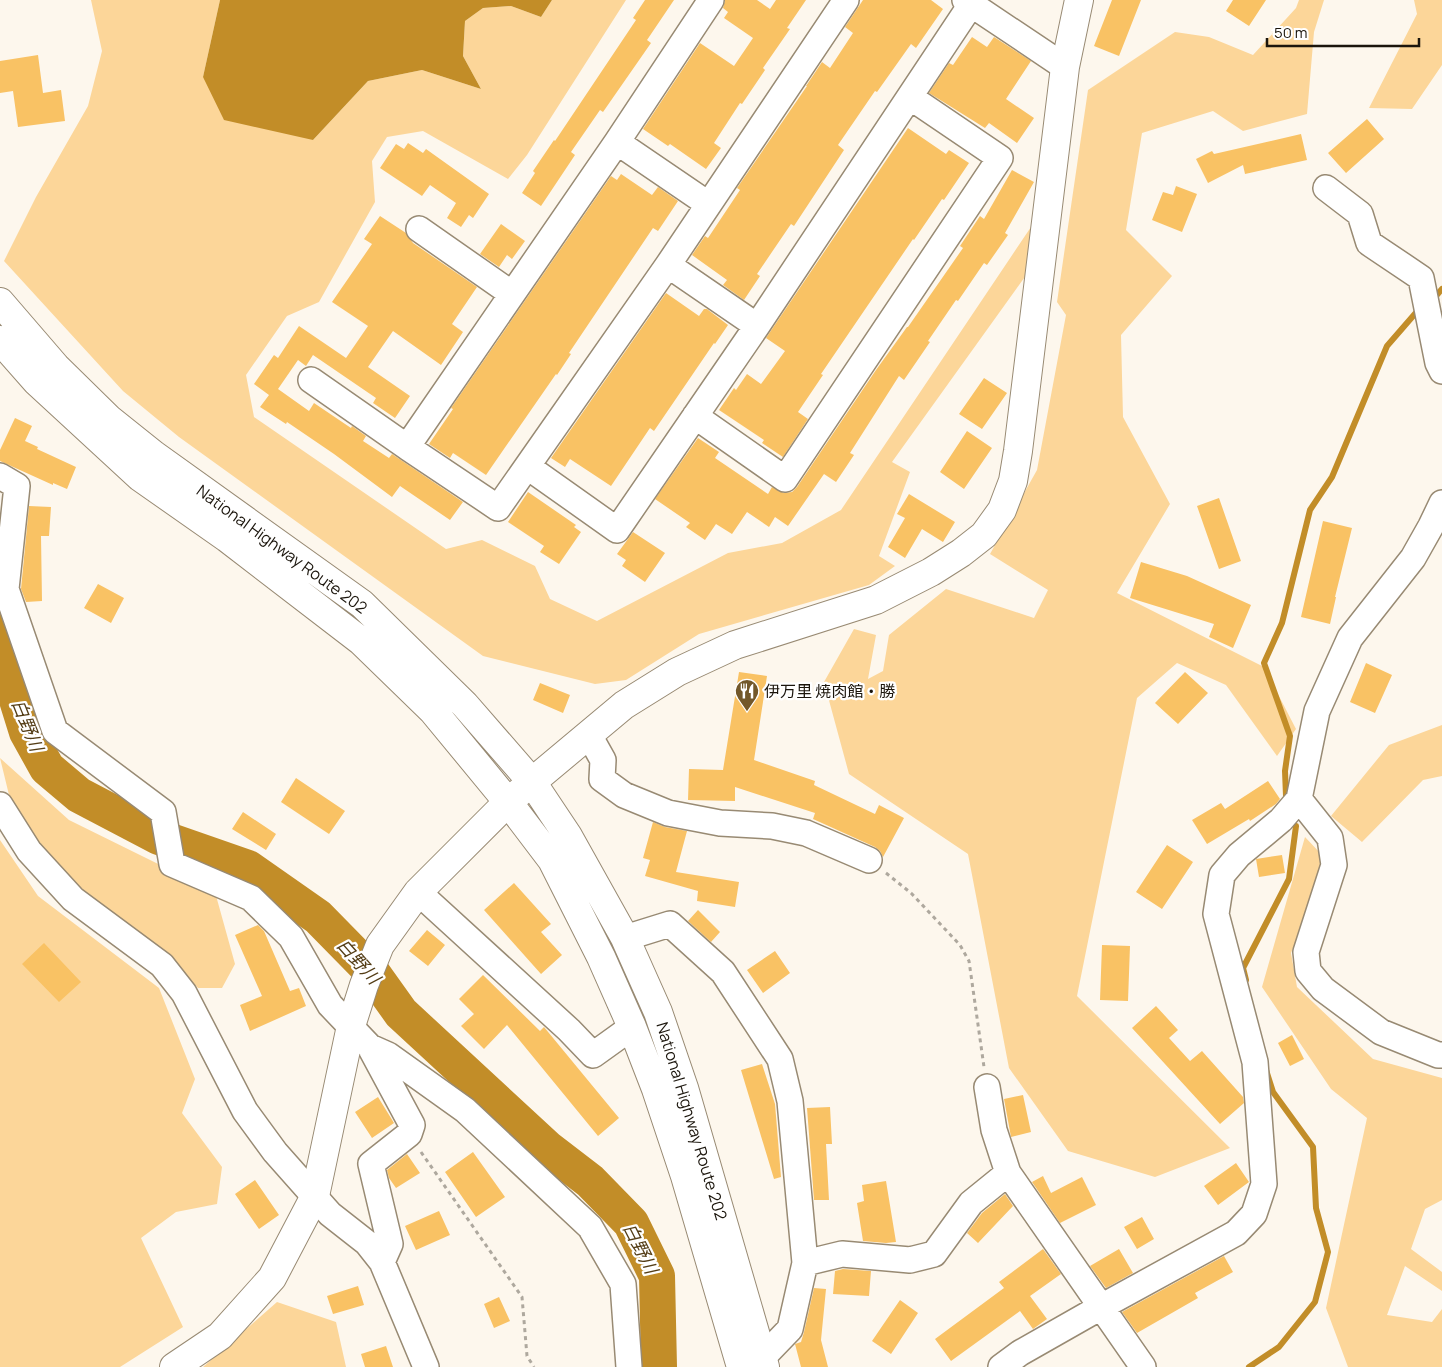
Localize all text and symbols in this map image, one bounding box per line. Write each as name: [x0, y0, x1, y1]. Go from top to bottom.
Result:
scale bar: [1267, 15, 1420, 47]
text: 50 m: [1274, 22, 1308, 43]
street label: National Highway Route 202: [192, 480, 372, 618]
restaurant icon: 伊万里 焼肉館・勝: [734, 678, 760, 712]
place label: 伊万里 焼肉館・勝: [764, 680, 895, 702]
water label: 白野川: [7, 695, 50, 756]
water label: 白野川: [332, 933, 387, 991]
street label: National Highway Route 202: [651, 1019, 733, 1223]
water label: 白野川: [618, 1218, 665, 1279]

